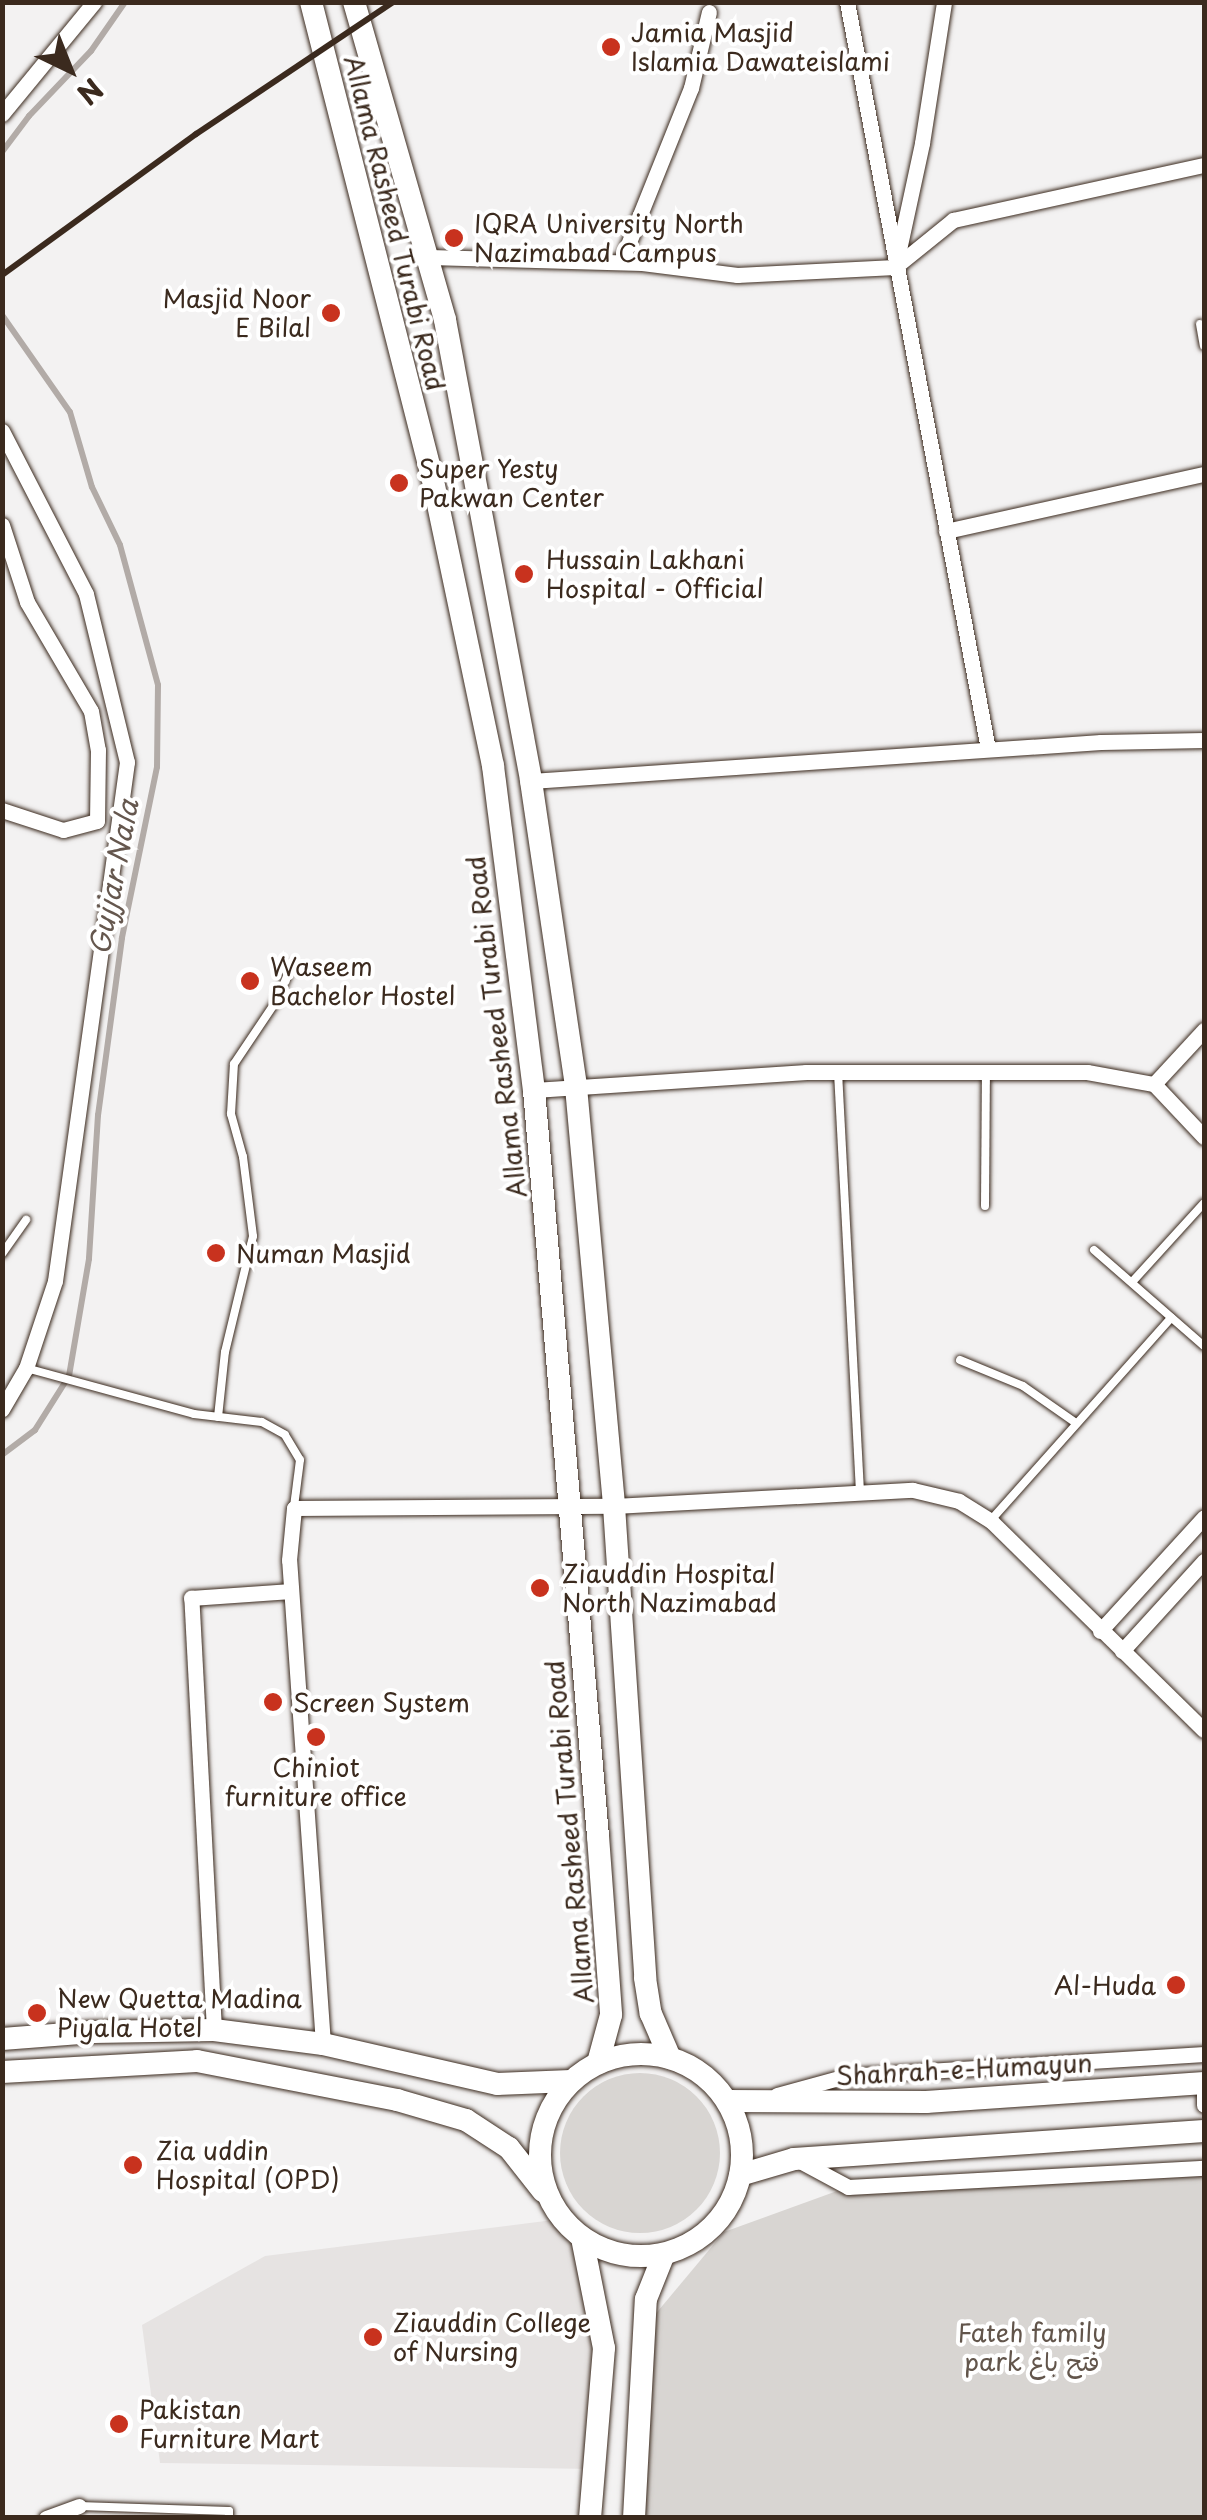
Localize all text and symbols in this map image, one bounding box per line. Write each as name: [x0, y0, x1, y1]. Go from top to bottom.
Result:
place label: Jamia Masjid Islamia Dawateislami: [631, 18, 888, 77]
north arrow: [20, 20, 120, 120]
marker: Jamia Masjid Islamia Dawateislami: [600, 36, 622, 58]
street label: Allama Rasheed Turabi Road: [338, 51, 452, 395]
text: N: [68, 69, 114, 116]
place label: IQRA University North Nazimabad Campus: [474, 209, 745, 268]
marker: IQRA University North Nazimabad Campus: [443, 227, 465, 249]
place label: Masjid Noor E Bilal: [164, 284, 311, 343]
marker: Masjid Noor E Bilal: [320, 302, 342, 324]
place label: Super Yesty Pakwan Center: [419, 454, 603, 513]
marker: Super Yesty Pakwan Center: [388, 472, 410, 494]
place label: Hussain Lakhani Hospital - Official: [546, 545, 765, 604]
marker: Hussain Lakhani Hospital - Official: [511, 561, 537, 587]
water label: Gujjar Nala: [81, 796, 145, 958]
street label: Allama Rasheed Turabi Road: [460, 852, 532, 1202]
place label: Waseem Bachelor Hostel: [270, 952, 457, 1011]
marker: Waseem Bachelor Hostel: [239, 970, 261, 992]
place label: Numan Masjid: [236, 1238, 412, 1268]
marker: Numan Masjid: [205, 1242, 227, 1264]
place label: Ziauddin Hospital North Nazimabad: [562, 1559, 777, 1618]
marker: Ziauddin Hospital North Nazimabad: [527, 1575, 553, 1601]
street label: Allama Rasheed Turabi Road: [539, 1657, 599, 2007]
place label: Screen System: [293, 1687, 472, 1717]
marker: Screen System: [262, 1691, 284, 1713]
marker: Chiniot furniture office: [305, 1726, 327, 1748]
place label: Chiniot furniture office: [224, 1753, 408, 1812]
place label: Al-Huda: [1054, 1970, 1156, 2000]
marker: Al-Huda: [1165, 1974, 1187, 1996]
place label: New Quetta Madina Piyala Hotel: [57, 1984, 301, 2043]
marker: New Quetta Madina Piyala Hotel: [26, 2002, 48, 2024]
street label: Shahrah-e-Humayun: [835, 2047, 1093, 2091]
place label: Zia uddin Hospital (OPD): [156, 2136, 340, 2195]
marker: Zia uddin Hospital (OPD): [120, 2152, 146, 2178]
place label: Ziauddin College of Nursing: [393, 2308, 593, 2367]
park label: Fateh family park فتح باغ: [957, 2318, 1107, 2377]
marker: Ziauddin College of Nursing: [362, 2326, 384, 2348]
place label: Pakistan Furniture Mart: [139, 2395, 320, 2454]
marker: Pakistan Furniture Mart: [108, 2413, 130, 2435]

